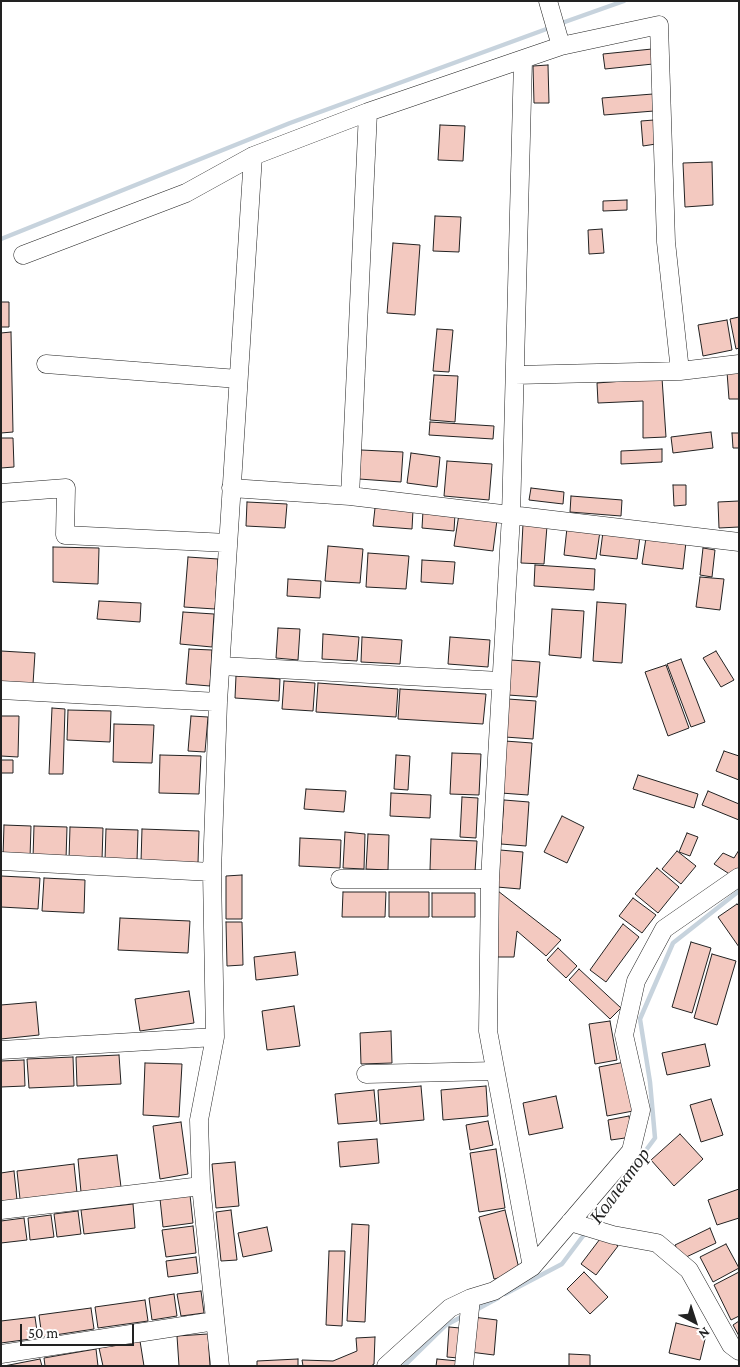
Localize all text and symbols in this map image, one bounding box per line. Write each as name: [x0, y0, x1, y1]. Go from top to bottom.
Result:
water label: Коллектор: [585, 1144, 655, 1228]
north arrow: [670, 1297, 720, 1347]
scale bar: [22, 1314, 136, 1346]
text: N: [696, 1324, 713, 1343]
text: 50 m: [28, 1325, 58, 1341]

